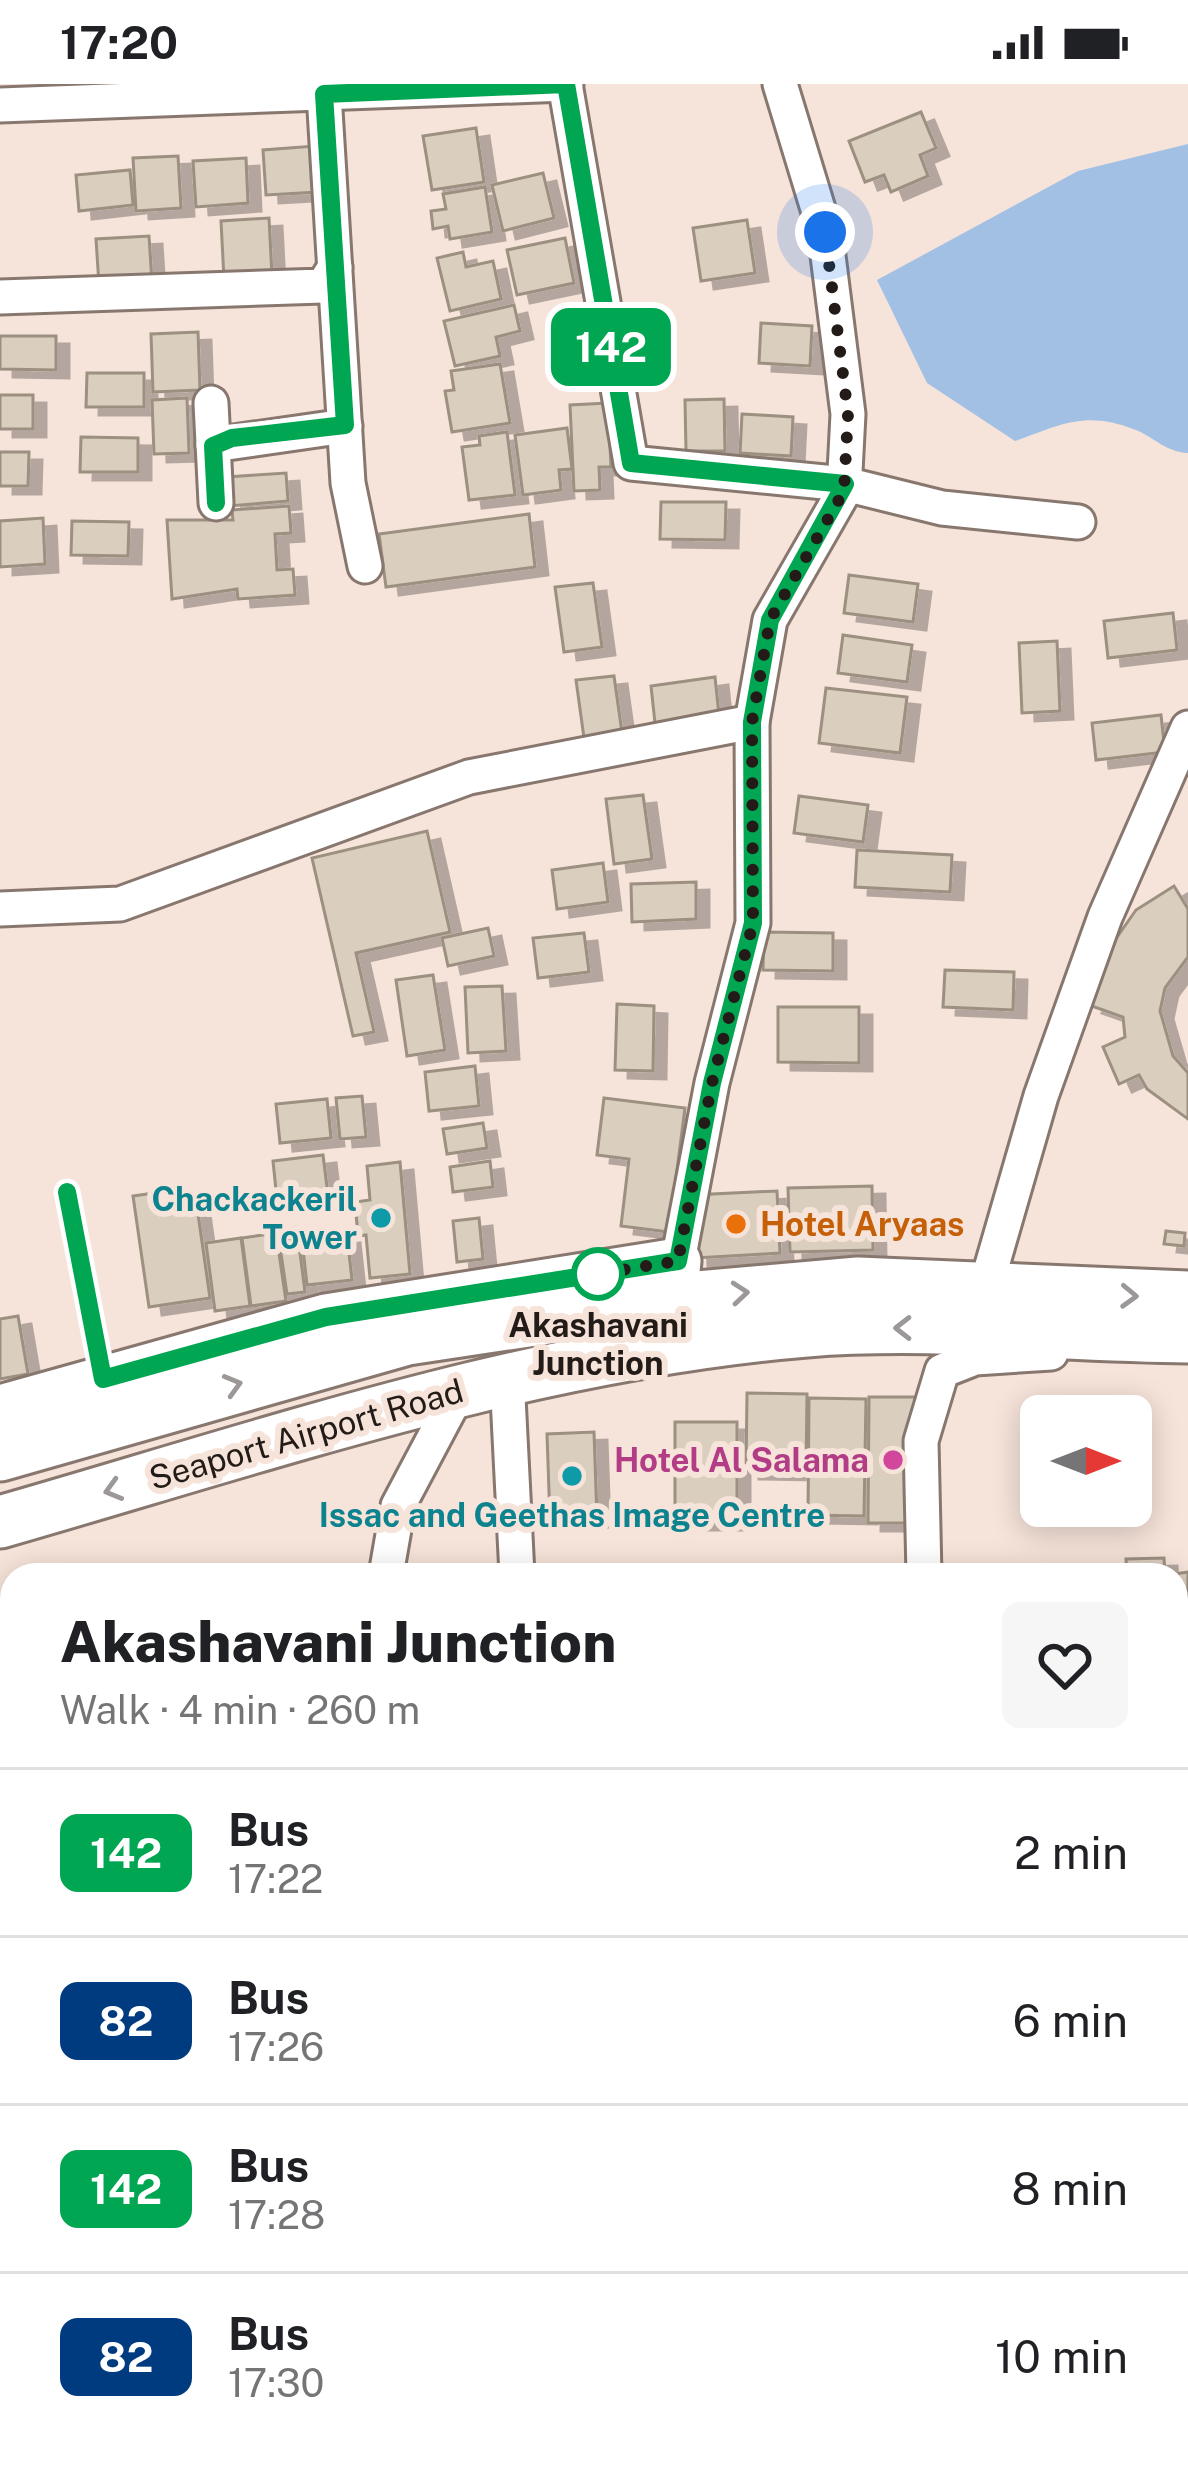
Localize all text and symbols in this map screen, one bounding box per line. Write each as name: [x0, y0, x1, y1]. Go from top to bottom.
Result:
text: 17:20: [60, 16, 178, 69]
your location: [795, 202, 855, 262]
line badge: 142: [542, 308, 680, 386]
text: 142: [575, 322, 647, 371]
place label: Chackackeril Tower: [151, 1180, 357, 1256]
marker: Chackackeril Tower: [368, 1205, 394, 1231]
place label: Hotel Aryaas: [760, 1205, 964, 1243]
marker: Hotel Aryaas: [723, 1211, 749, 1237]
marker: Akashavani Junction: [573, 1249, 623, 1299]
one-way arrow: [730, 1281, 749, 1307]
one-way arrow: [1120, 1282, 1139, 1308]
place label: Akashavani Junction: [508, 1306, 688, 1382]
one-way arrow: [893, 1315, 911, 1341]
street label: Seaport Airport Road: [145, 1371, 467, 1497]
one-way arrow: [222, 1374, 242, 1399]
north arrow: [1020, 1395, 1152, 1527]
map controls: [1020, 1395, 1152, 1527]
place label: Hotel Al Salama: [614, 1441, 869, 1479]
marker: Hotel Al Salama: [880, 1447, 906, 1473]
marker: Issac and Geethas Image Centre: [559, 1463, 585, 1489]
one-way arrow: [103, 1475, 124, 1500]
place label: Issac and Geethas Image Centre: [319, 1496, 825, 1534]
button: heart: [1002, 1602, 1128, 1728]
text: Akashavani Junction: [60, 1608, 616, 1675]
text: Walk · 4 min · 260 m: [60, 1687, 420, 1733]
text: Bus: [228, 1803, 309, 1856]
text: 2 min: [1014, 1826, 1128, 1879]
text: 142: [90, 1828, 162, 1877]
text: 17:22: [228, 1856, 323, 1902]
text: Bus: [228, 1971, 309, 2024]
text: 6 min: [1013, 1994, 1128, 2047]
text: 82: [99, 1996, 153, 2045]
text: 17:26: [228, 2024, 324, 2070]
text: Bus: [228, 2139, 309, 2192]
text: 8 min: [1012, 2162, 1128, 2215]
text: 142: [90, 2164, 162, 2213]
text: 17:28: [228, 2192, 325, 2238]
text: Bus: [228, 2307, 309, 2360]
text: 10 min: [995, 2330, 1128, 2383]
text: 82: [99, 2332, 153, 2381]
text: 17:30: [228, 2360, 324, 2406]

